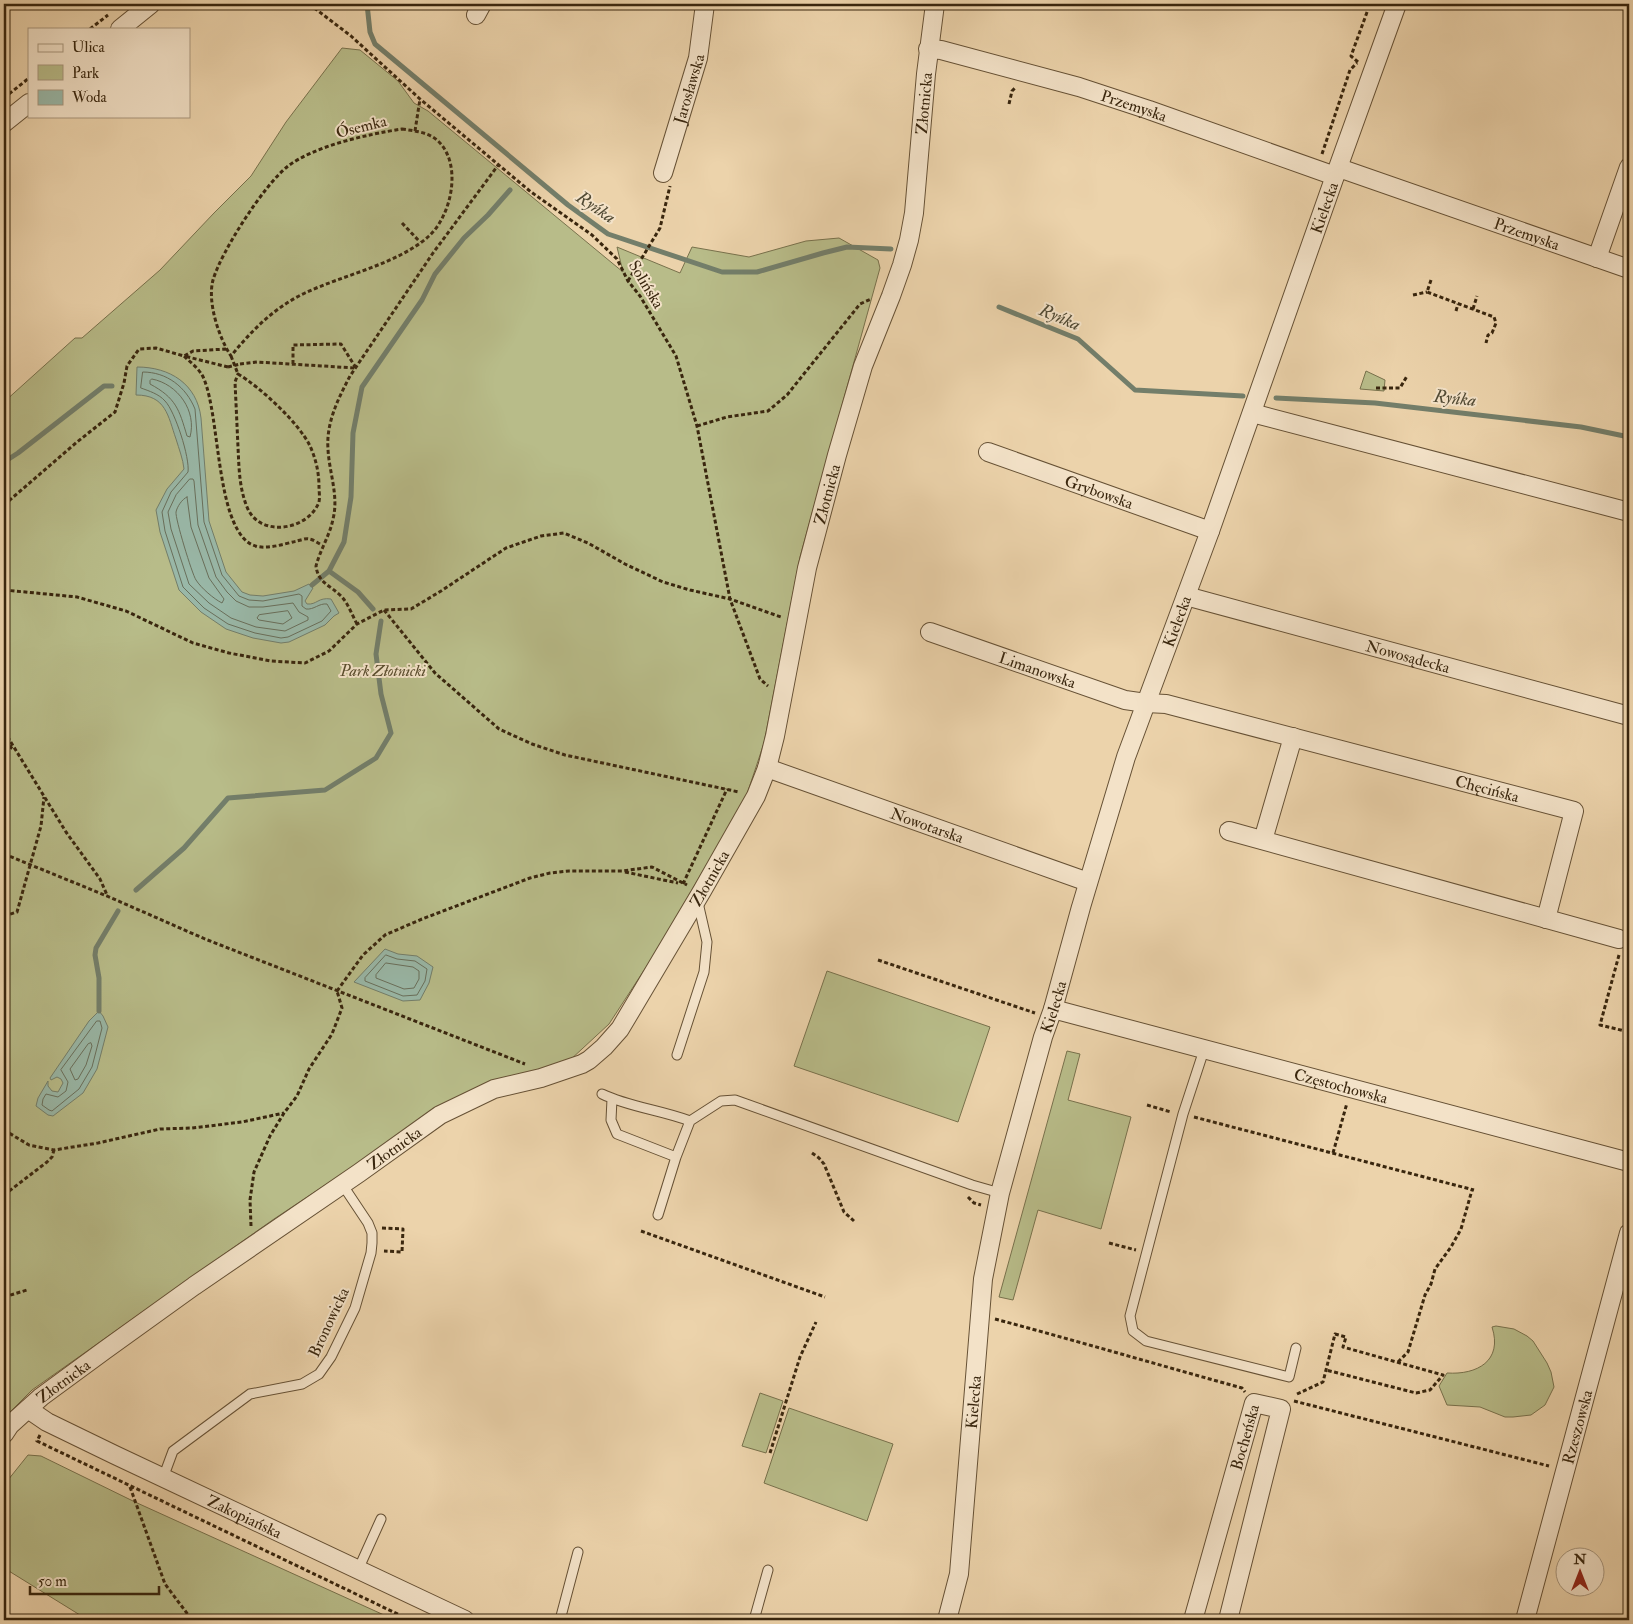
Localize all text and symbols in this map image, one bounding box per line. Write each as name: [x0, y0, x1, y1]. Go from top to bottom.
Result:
legend: [28, 28, 190, 118]
text: Ulica: [72, 38, 105, 57]
street label: Jarosławska: [669, 53, 709, 128]
text: Park: [72, 64, 99, 83]
street label: Złotnicka: [912, 71, 937, 135]
street label: Przemyska: [1098, 86, 1170, 127]
text: Woda: [71, 88, 108, 107]
street label: Ósemka: [333, 110, 389, 143]
street label: Kielecka: [1306, 179, 1343, 236]
water label: Ryńka: [571, 185, 620, 229]
street label: Przemyska: [1491, 214, 1563, 255]
street label: Solińska: [624, 257, 669, 313]
water label: Ryńka: [1035, 298, 1084, 336]
water label: Ryńka: [1432, 385, 1477, 412]
street label: Złotnicka: [810, 462, 845, 527]
street label: Grybowska: [1062, 471, 1136, 514]
street label: Kielecka: [1159, 593, 1196, 650]
street label: Nowosądecka: [1363, 636, 1452, 678]
street label: Limanowska: [996, 648, 1079, 693]
park label: Park Złotnicki: [339, 661, 427, 681]
street label: Chęcińska: [1453, 771, 1522, 807]
street label: Nowotarska: [888, 804, 967, 848]
street label: Złotnicka: [686, 846, 734, 911]
street label: Kielecka: [1036, 978, 1071, 1036]
street label: Częstochowska: [1292, 1064, 1390, 1109]
street label: Złotnicka: [364, 1122, 426, 1175]
street label: Bronowicka: [304, 1284, 354, 1360]
street label: Złotnicka: [33, 1355, 95, 1408]
street label: Kielecka: [962, 1374, 986, 1430]
street label: Rzeszowska: [1558, 1387, 1598, 1467]
street label: Bocheńska: [1227, 1402, 1264, 1473]
street label: Zakopiańska: [204, 1491, 285, 1543]
north arrow: [1556, 1546, 1606, 1596]
text: N: [1573, 1551, 1587, 1568]
scale bar: [30, 1564, 159, 1596]
text: 50 m: [38, 1572, 67, 1591]

